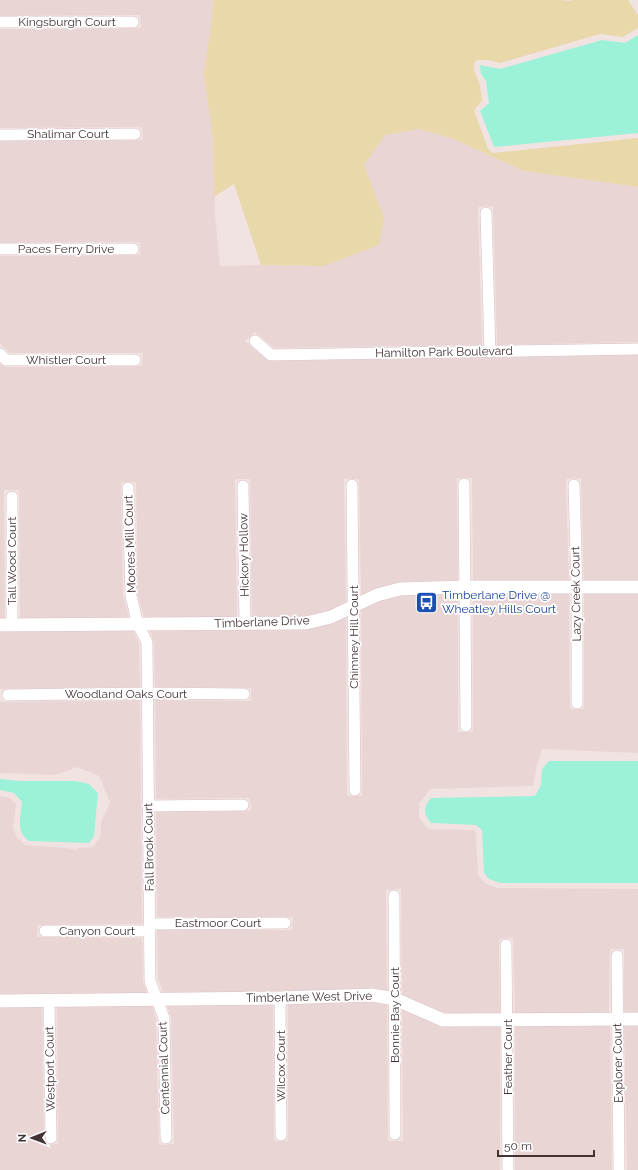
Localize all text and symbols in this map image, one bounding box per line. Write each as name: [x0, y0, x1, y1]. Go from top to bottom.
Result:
street label: Kingsburgh Court: [18, 15, 116, 29]
street label: Shalimar Court: [27, 127, 109, 141]
street label: Paces Ferry Drive: [18, 242, 114, 256]
street label: Hamilton Park Boulevard: [375, 344, 513, 360]
street label: Whistler Court: [26, 353, 106, 367]
street label: Moores Mill Court: [121, 495, 139, 593]
street label: Hickory Hollow: [236, 513, 252, 597]
street label: Tall Wood Court: [5, 517, 19, 605]
street label: Lazy Creek Court: [568, 546, 584, 642]
street label: Chimney Hill Court: [347, 585, 361, 689]
place label: Timberlane Drive @ Wheatley Hills Court: [442, 588, 556, 616]
bus stop icon: Timberlane Drive @ Wheatley Hills Court: [414, 589, 440, 615]
street label: Timberlane Drive: [214, 613, 310, 631]
street label: Woodland Oaks Court: [65, 687, 187, 701]
street label: Fall Brook Court: [141, 803, 157, 891]
street label: Eastmoor Court: [175, 916, 261, 930]
street label: Canyon Court: [59, 924, 135, 938]
street label: Bonnie Bay Court: [388, 967, 402, 1063]
street label: Timberlane West Drive: [246, 989, 372, 1005]
street label: Feather Court: [501, 1019, 515, 1095]
street label: Centennial Court: [155, 1021, 173, 1115]
street label: Explorer Court: [610, 1023, 626, 1103]
street label: Westport Court: [42, 1026, 58, 1112]
street label: Wilcox Court: [274, 1030, 288, 1102]
north arrow: [12, 1118, 52, 1158]
scale bar: [498, 1132, 594, 1158]
text: N: [16, 1134, 29, 1142]
text: 50 m: [504, 1139, 532, 1153]

